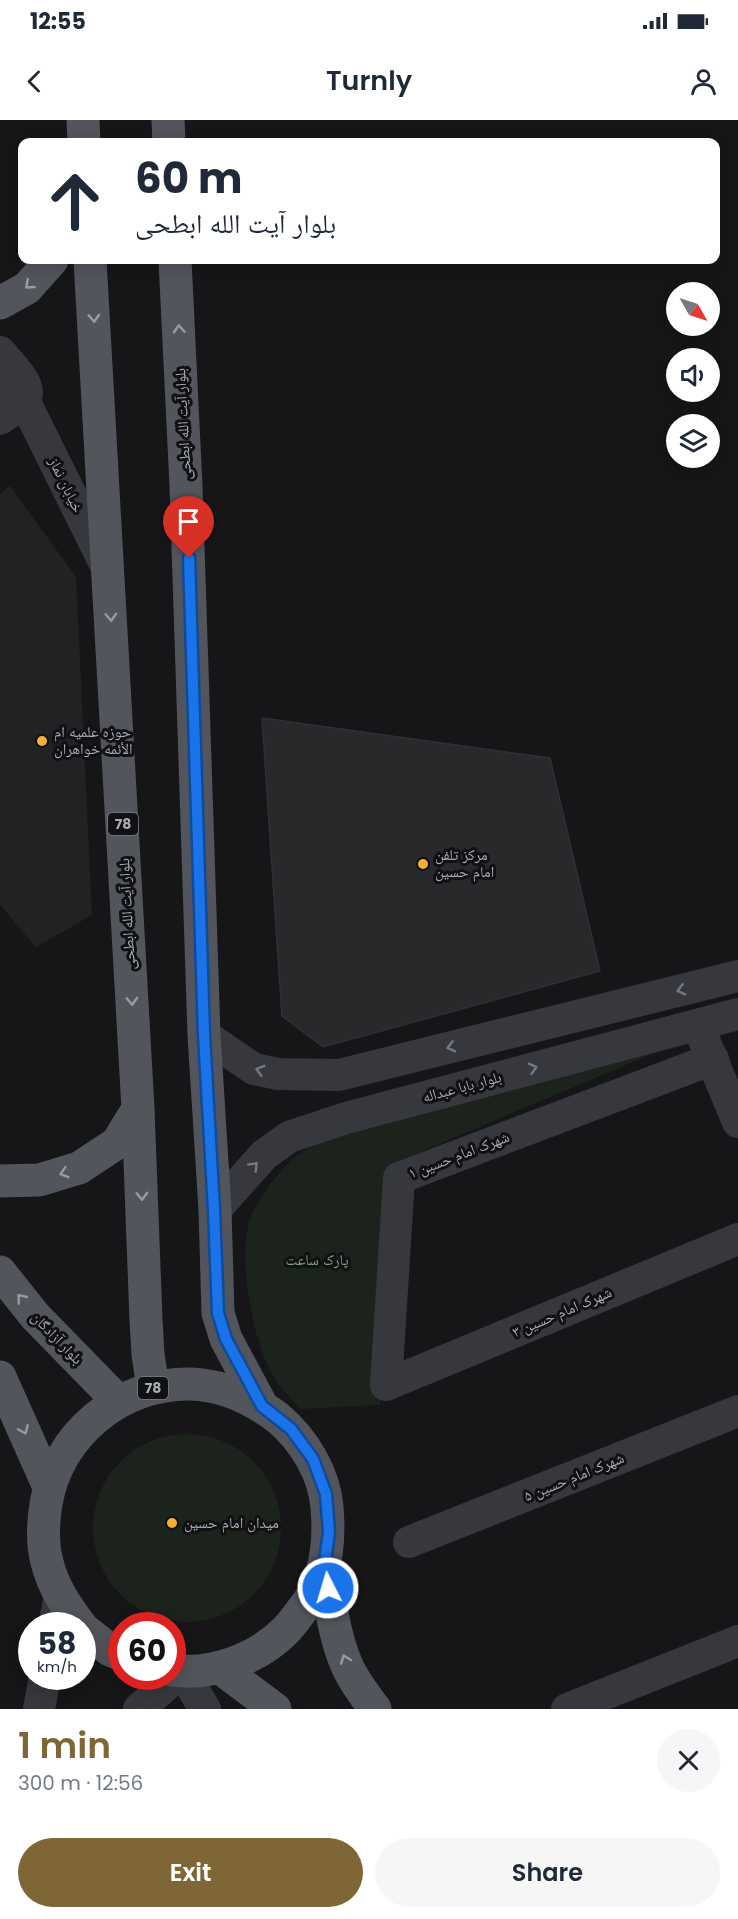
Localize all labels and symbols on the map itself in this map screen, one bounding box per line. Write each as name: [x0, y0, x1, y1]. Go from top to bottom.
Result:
one-way arrow: [25, 277, 36, 288]
north arrow: [666, 282, 720, 336]
one-way arrow: [87, 313, 100, 322]
one-way arrow: [172, 325, 185, 334]
street label: بلوار آیت الله ابطحی: [169, 368, 196, 480]
street label: خیابان نماز: [44, 453, 89, 516]
pin: [163, 496, 214, 558]
one-way arrow: [105, 613, 118, 622]
place label: حوزه علمیه ام الأئمه خواهران: [54, 721, 133, 759]
marker: حوزه علمیه ام الأئمه خواهران: [35, 734, 49, 748]
road number: 78: [108, 813, 138, 835]
place label: مرکز تلفن امام حسین: [435, 844, 494, 882]
marker: مرکز تلفن امام حسین: [416, 857, 430, 871]
street label: بلوار آیت الله ابطحی: [113, 858, 140, 970]
one-way arrow: [676, 983, 686, 996]
one-way arrow: [126, 996, 139, 1005]
one-way arrow: [446, 1040, 456, 1053]
one-way arrow: [528, 1063, 538, 1076]
one-way arrow: [255, 1065, 266, 1077]
street label: بلوار بابا عبداله: [420, 1066, 504, 1107]
street label: شهرک امام حسین ۱: [405, 1126, 512, 1183]
one-way arrow: [246, 1163, 257, 1174]
one-way arrow: [59, 1165, 70, 1178]
one-way arrow: [135, 1191, 148, 1200]
park label: پارک ساعت: [285, 1249, 349, 1270]
street label: شهرک امام حسین ۳: [509, 1281, 615, 1342]
one-way arrow: [17, 1294, 28, 1305]
street label: بلوار آزادگان: [27, 1307, 88, 1369]
road number: 78: [138, 1377, 168, 1399]
one-way arrow: [17, 1423, 29, 1434]
street label: شهرک امام حسین ۵: [521, 1447, 627, 1506]
place label: میدان امام حسین: [184, 1512, 279, 1533]
marker: میدان امام حسین: [165, 1516, 179, 1530]
position arrow: [296, 1556, 360, 1620]
speed limit sign: 60: [108, 1612, 186, 1690]
one-way arrow: [339, 1655, 352, 1665]

